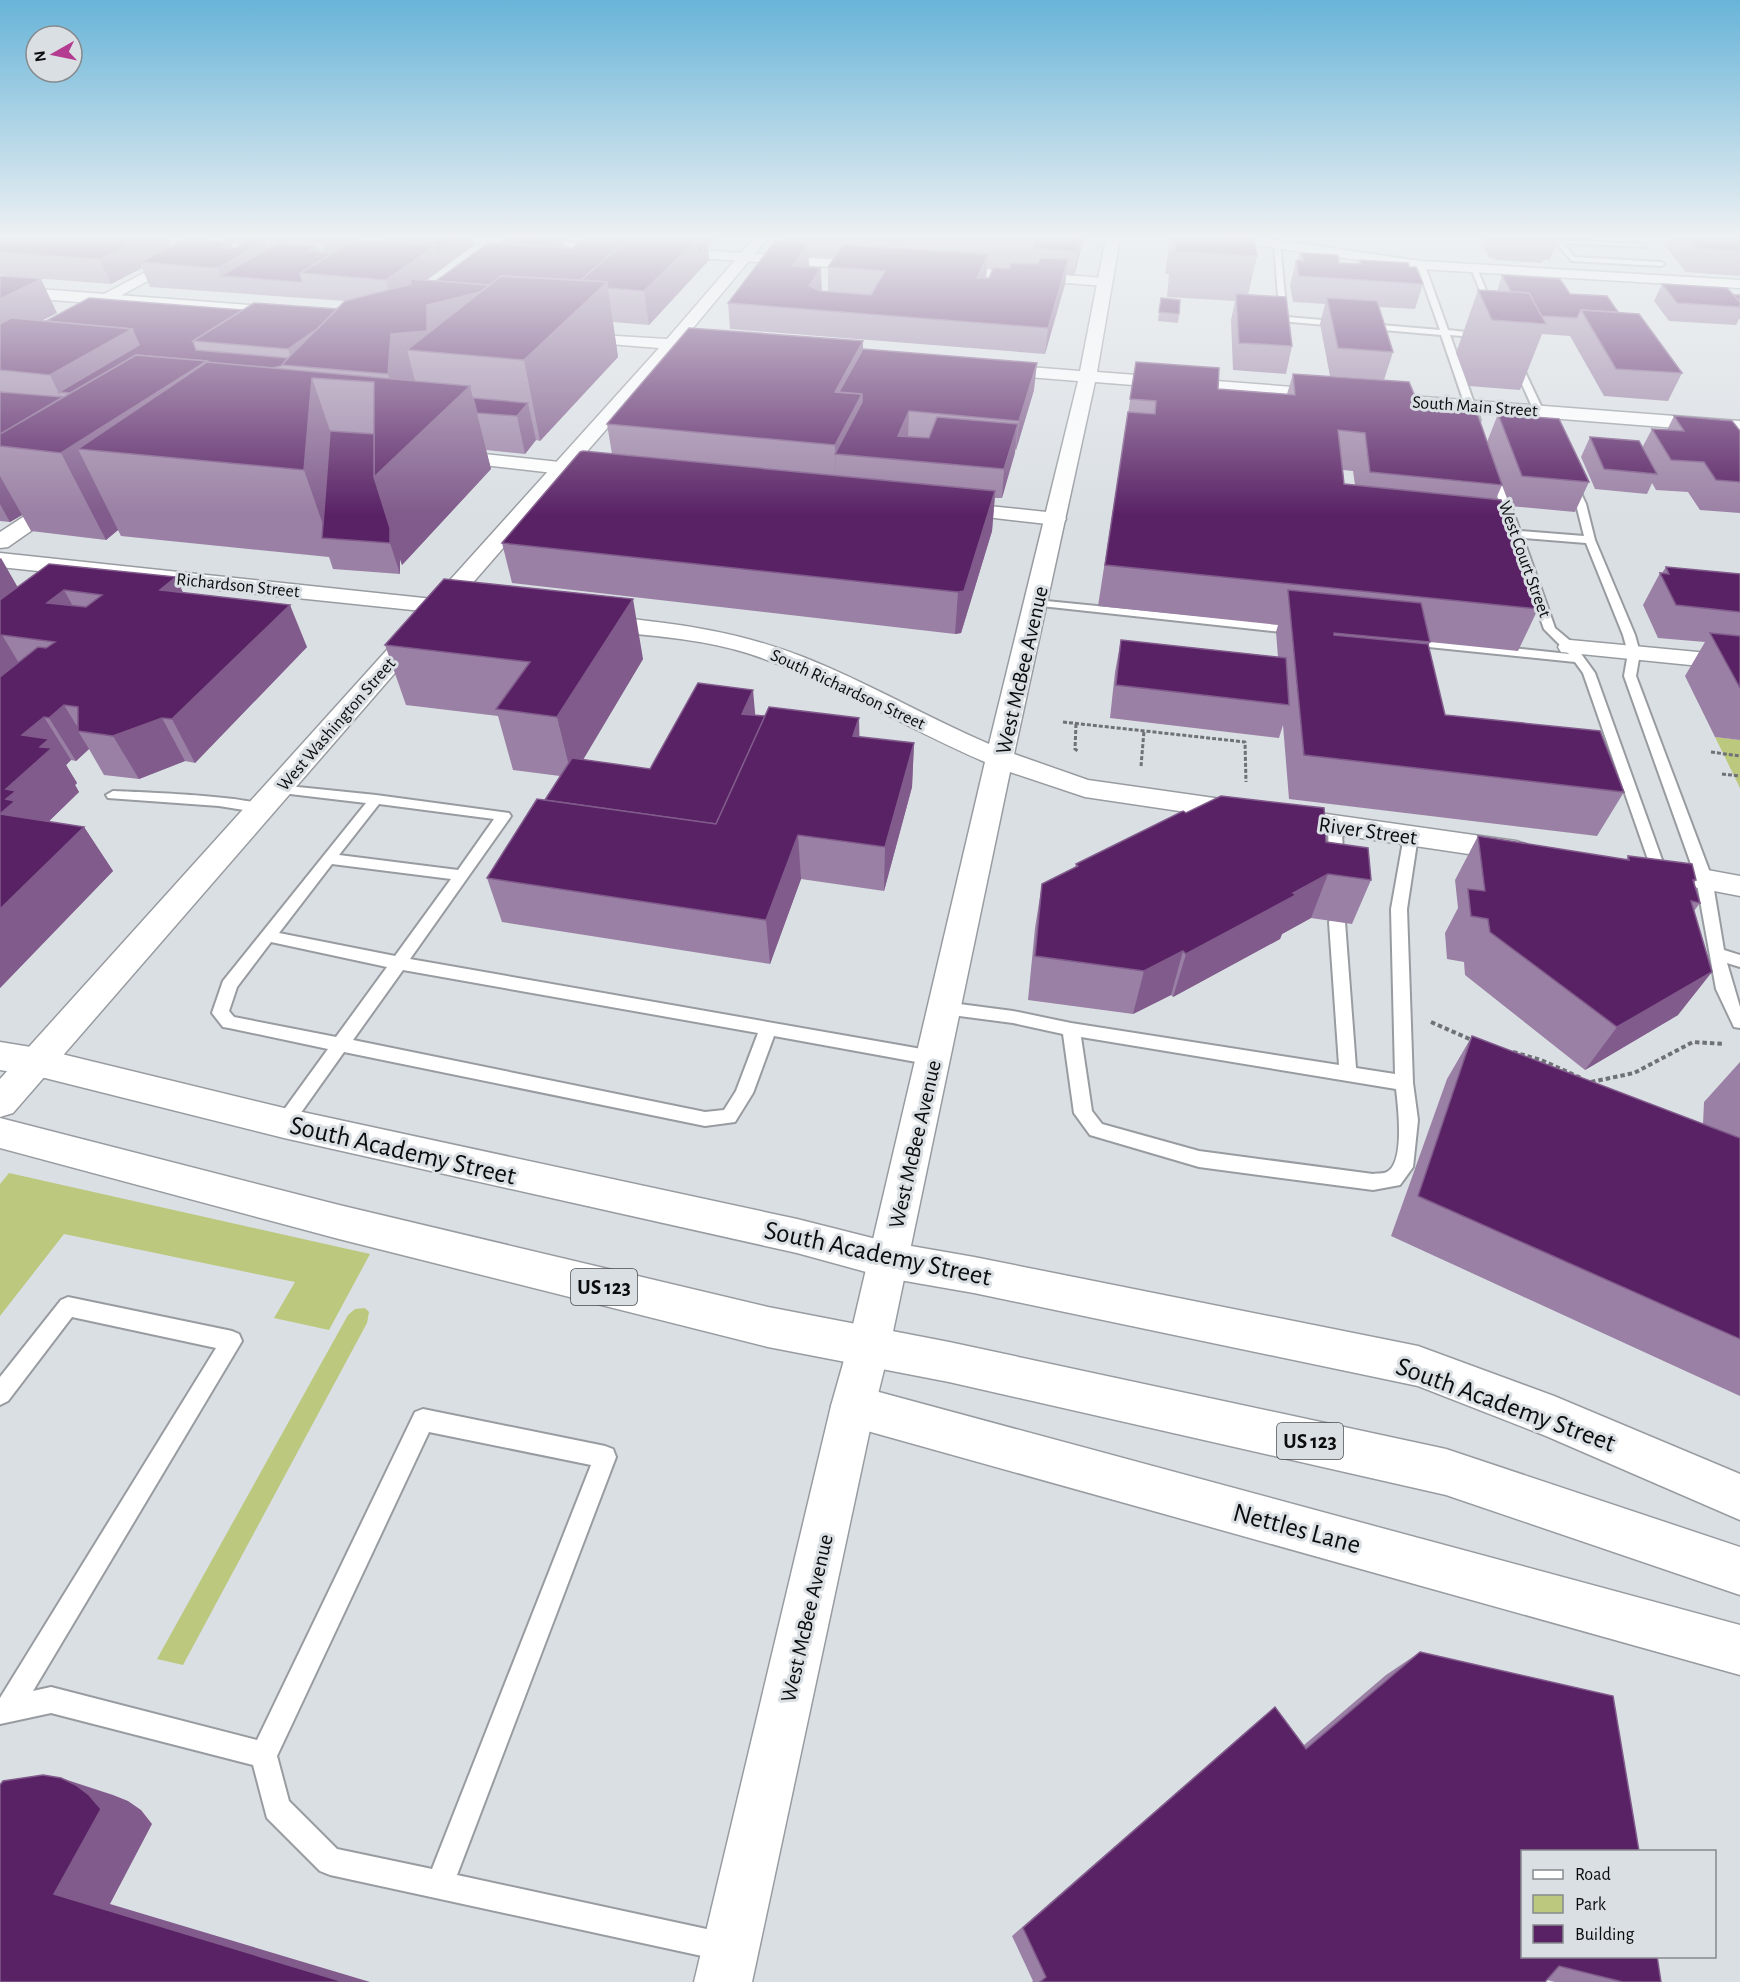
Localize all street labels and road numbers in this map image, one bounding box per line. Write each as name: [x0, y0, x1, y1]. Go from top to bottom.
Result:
street label: South Main Street: [1412, 394, 1538, 420]
street label: West Court Street: [1495, 499, 1554, 620]
street label: Richardson Street: [175, 571, 301, 601]
street label: West McBee Avenue: [992, 584, 1052, 756]
street label: South Richardson Street: [768, 646, 928, 734]
street label: West Washington Street: [274, 655, 399, 795]
street label: River Street: [1317, 813, 1419, 849]
street label: West McBee Avenue: [885, 1058, 945, 1230]
street label: South Academy Street: [287, 1111, 519, 1191]
street label: South Academy Street: [762, 1216, 994, 1292]
road number: US 123: [571, 1269, 637, 1305]
street label: South Academy Street: [1392, 1352, 1619, 1458]
road number: US 123: [1277, 1423, 1343, 1459]
street label: Nettles Lane: [1230, 1498, 1364, 1558]
street label: West McBee Avenue: [777, 1532, 837, 1704]

